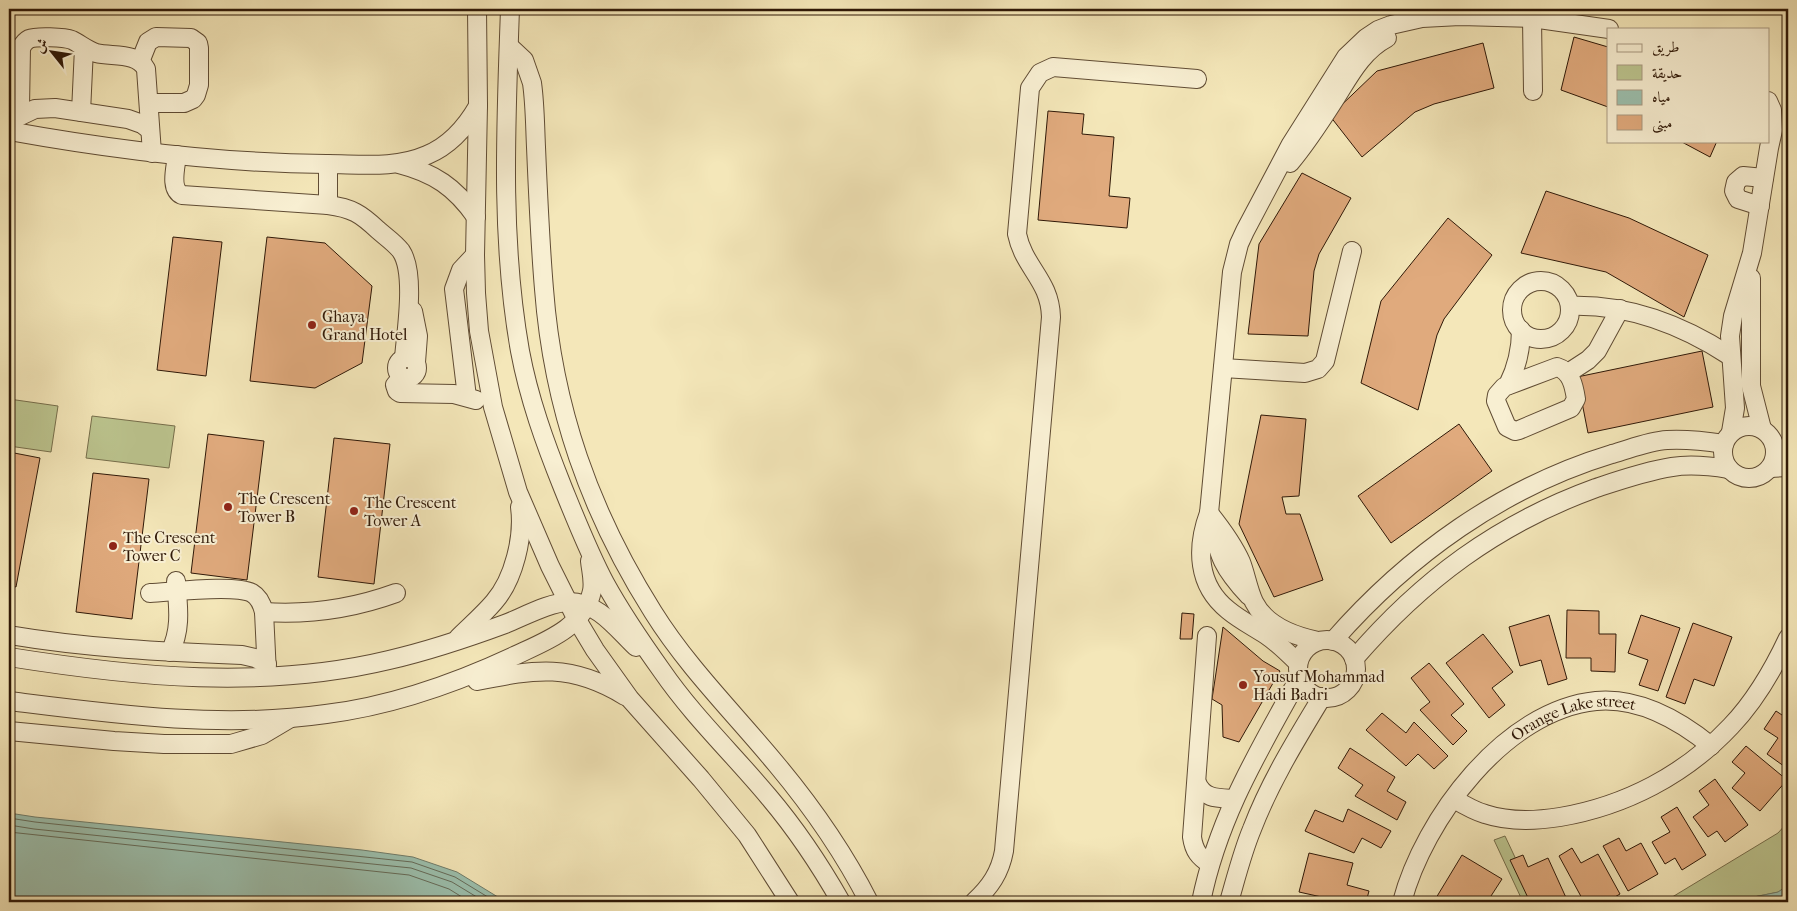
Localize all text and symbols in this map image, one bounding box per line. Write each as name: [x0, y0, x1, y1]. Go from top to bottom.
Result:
north arrow: [28, 28, 78, 78]
legend: [1607, 28, 1770, 142]
text: ش: [30, 35, 52, 56]
text: طريق: [1652, 38, 1679, 57]
text: حديقة: [1652, 64, 1682, 82]
text: مياه: [1652, 88, 1670, 106]
text: مبنى: [1652, 114, 1672, 134]
place label: Ghaya Grand Hotel: [322, 307, 408, 344]
marker: Ghaya Grand Hotel: [306, 319, 318, 331]
place label: The Crescent Tower B: [238, 489, 331, 526]
place label: The Crescent Tower A: [364, 493, 457, 530]
marker: The Crescent Tower B: [222, 501, 234, 513]
marker: The Crescent Tower A: [348, 505, 360, 517]
place label: The Crescent Tower C: [123, 528, 216, 565]
marker: The Crescent Tower C: [107, 540, 119, 552]
place label: Yousuf Mohammad Hadi Badri: [1252, 667, 1385, 704]
marker: Yousuf Mohammad Hadi Badri: [1237, 679, 1249, 691]
street label: Orange Lake street: [1507, 692, 1638, 745]

